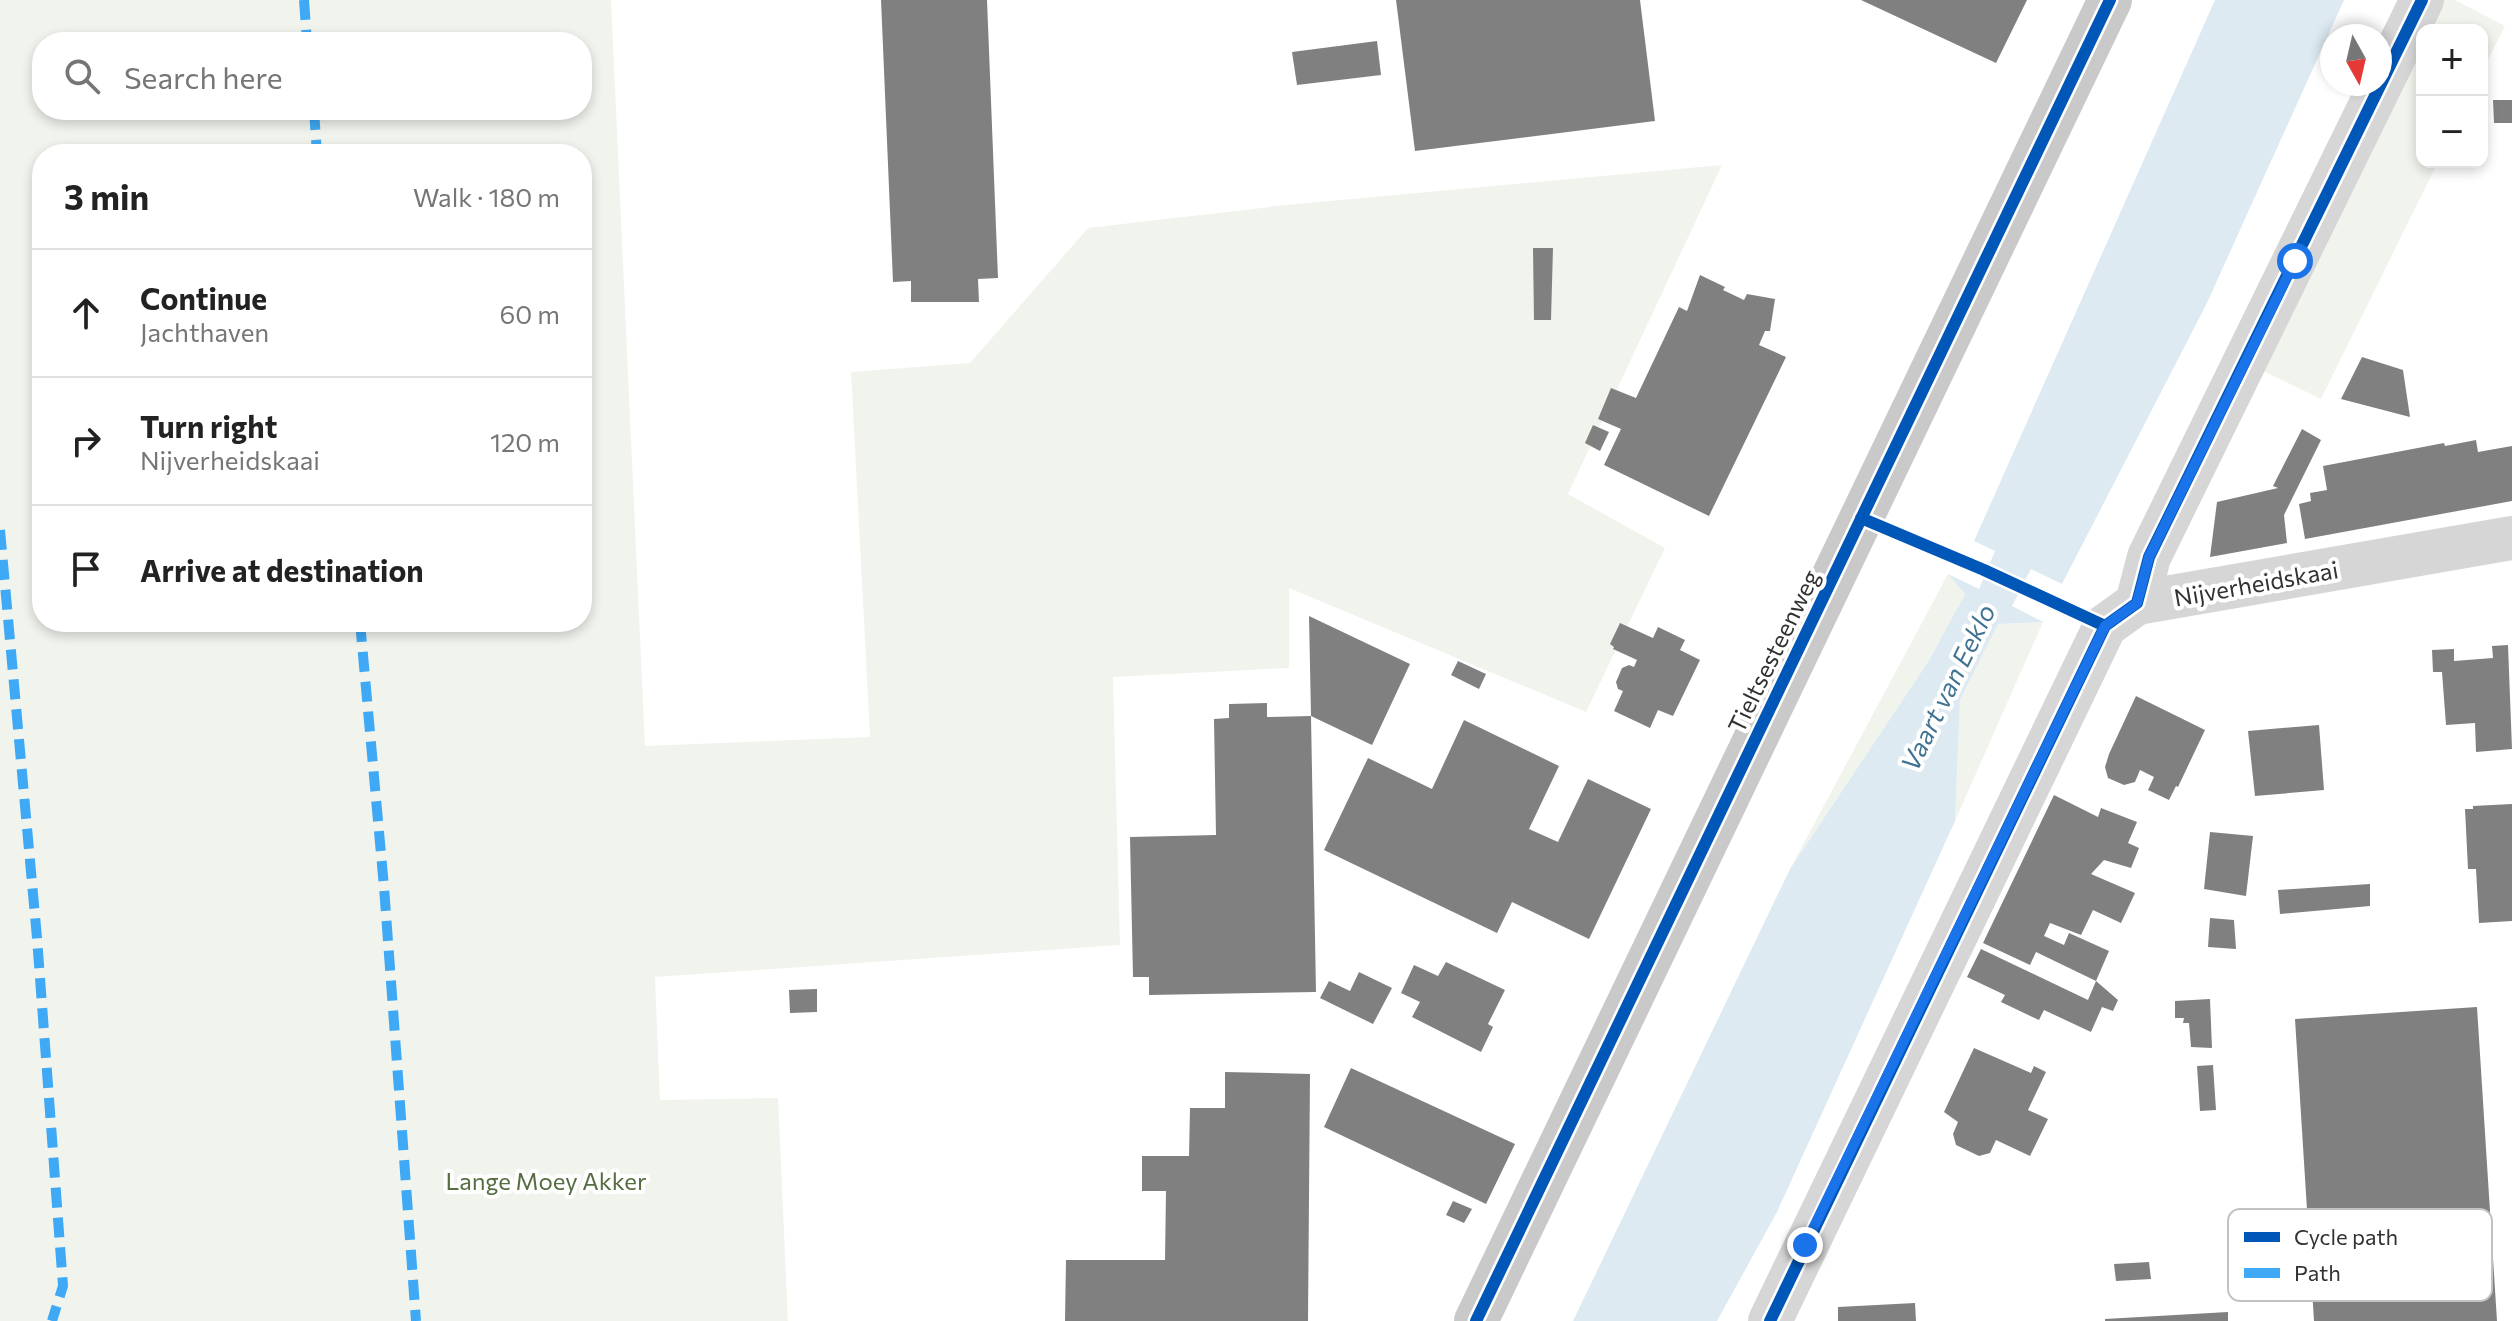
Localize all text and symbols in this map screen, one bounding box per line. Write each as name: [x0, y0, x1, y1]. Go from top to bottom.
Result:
north arrow: [2320, 24, 2392, 96]
map controls: [2416, 24, 2488, 168]
button: +: [2416, 24, 2488, 96]
search box: [32, 32, 592, 120]
icon: search: [60, 54, 104, 98]
text: Search here: [124, 58, 283, 95]
button: −: [2416, 96, 2488, 168]
text: 3 min: [64, 175, 149, 217]
text: Walk · 180 m: [413, 181, 560, 212]
route start: [2277, 243, 2313, 279]
text: Continue: [140, 279, 267, 316]
icon: ahead: [64, 291, 108, 335]
text: 60 m: [500, 298, 560, 329]
text: Jachthaven: [140, 316, 269, 347]
text: Turn right: [140, 407, 277, 444]
icon: right: [64, 419, 108, 463]
text: 120 m: [490, 426, 560, 457]
text: Nijverheidskaai: [140, 444, 320, 475]
icon: arrive: [64, 547, 108, 591]
text: Arrive at destination: [140, 551, 424, 588]
street label: Nijverheidskaai: [2172, 554, 2340, 612]
street label: Tieltsesteenweg: [1721, 565, 1825, 737]
water label: Vaart van Eeklo: [1893, 599, 2001, 775]
park label: Lange Moey Akker: [446, 1166, 647, 1195]
legend: [2228, 1209, 2492, 1301]
text: Cycle path: [2294, 1223, 2398, 1250]
route end: [1787, 1227, 1823, 1263]
text: Path: [2294, 1259, 2341, 1286]

